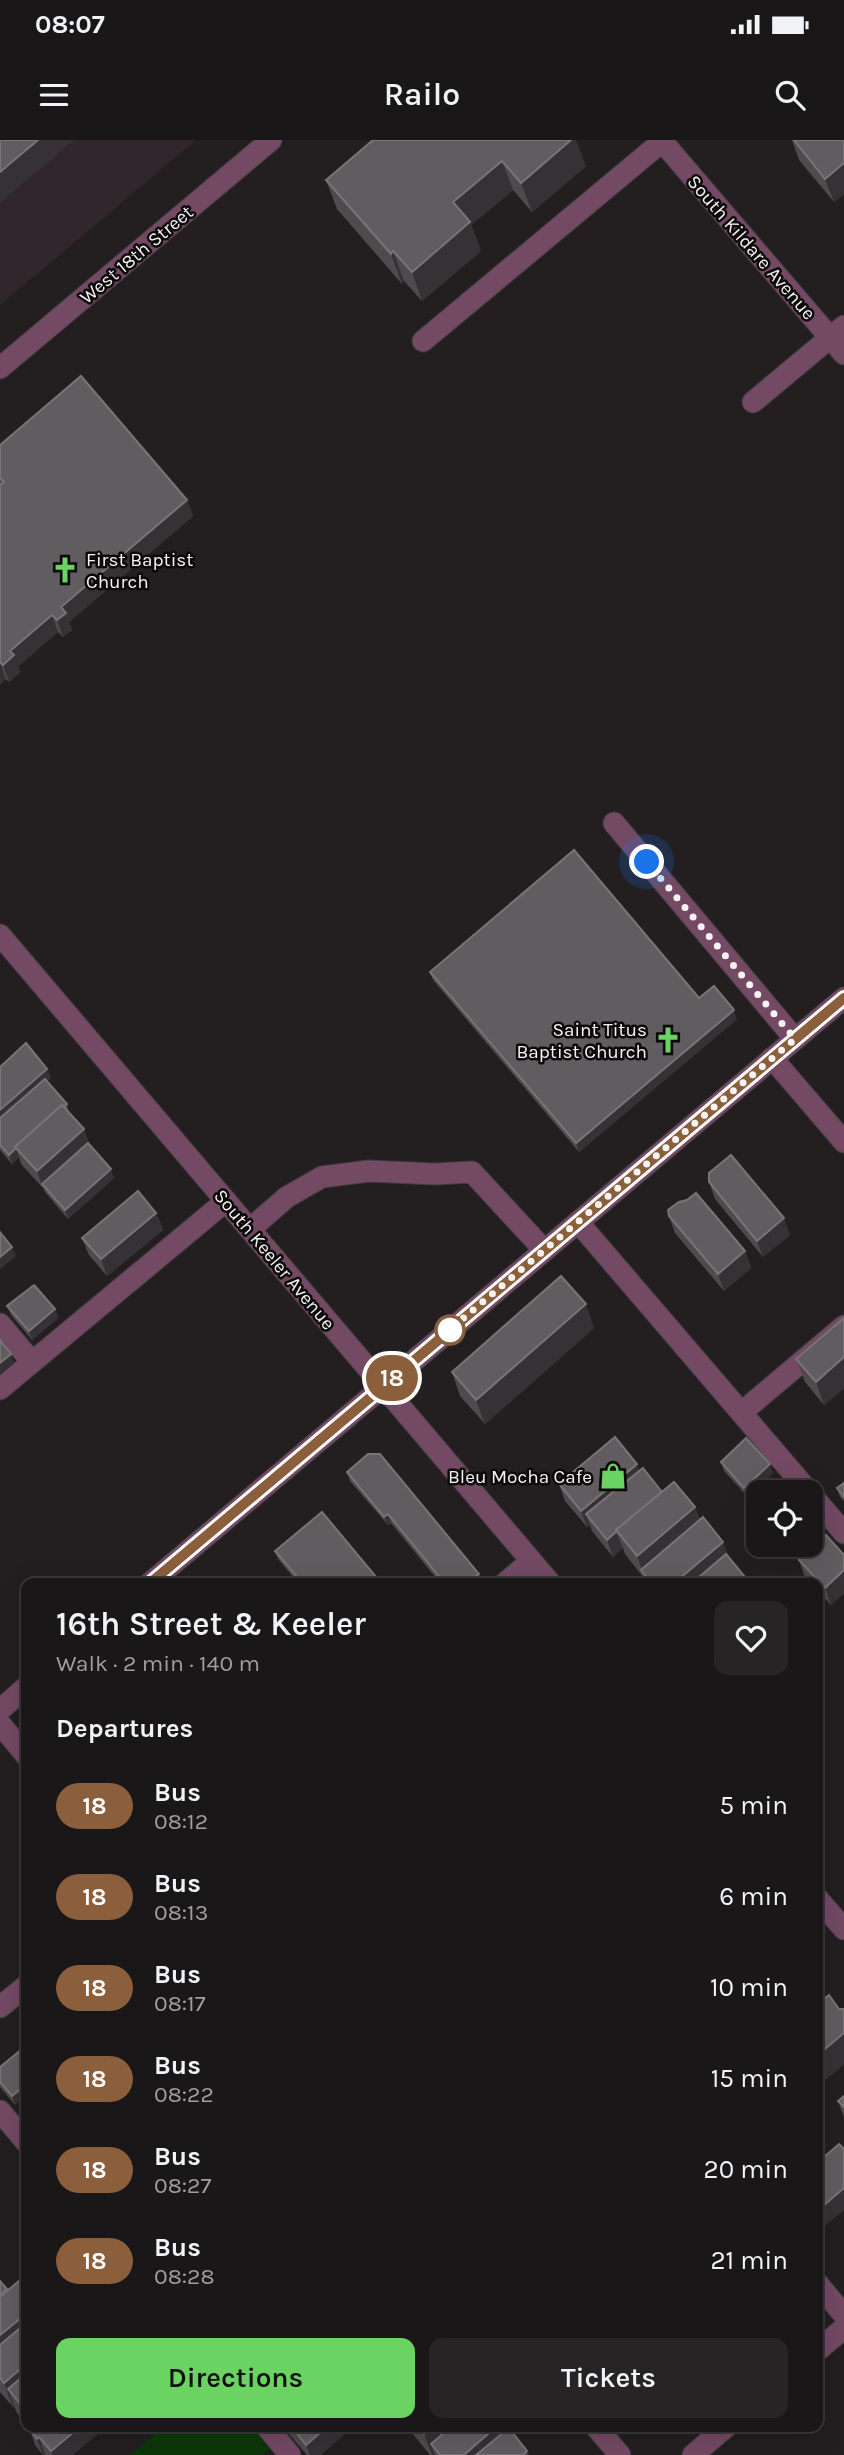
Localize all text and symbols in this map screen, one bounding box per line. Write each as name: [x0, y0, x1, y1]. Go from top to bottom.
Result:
text: 08:07: [35, 9, 105, 40]
icon: menu: [35, 76, 73, 114]
text: Railo: [384, 76, 460, 113]
icon: search: [771, 76, 809, 114]
street label: South Kildare Avenue: [682, 171, 820, 324]
street label: West 18th Street: [76, 201, 198, 309]
place label: First Baptist Church: [86, 549, 193, 593]
church icon: First Baptist Church: [50, 555, 80, 585]
your location: [629, 844, 664, 879]
place label: Saint Titus Baptist Church: [516, 1019, 647, 1063]
church icon: Saint Titus Baptist Church: [653, 1025, 683, 1055]
street label: South Keeler Avenue: [209, 1185, 339, 1334]
unlabelled marker: [435, 1315, 465, 1345]
line badge: 18: [360, 1355, 424, 1401]
text: 18: [380, 1364, 404, 1392]
shop icon: Bleu Mocha Cafe: [598, 1461, 628, 1491]
place label: Bleu Mocha Cafe: [448, 1466, 592, 1488]
map controls: [746, 1480, 823, 1557]
button: locate: [746, 1480, 823, 1557]
button: heart: [714, 1601, 788, 1675]
text: 16th Street & Keeler: [56, 1605, 366, 1643]
text: Walk · 2 min · 140 m: [56, 1650, 260, 1677]
text: Departures: [56, 1713, 193, 1744]
text: Bus: [154, 1777, 201, 1808]
text: 5 min: [719, 1790, 788, 1821]
text: 18: [82, 1792, 107, 1820]
text: 08:12: [154, 1808, 208, 1835]
text: Bus: [154, 1868, 201, 1899]
text: 6 min: [719, 1881, 788, 1912]
text: 18: [82, 1883, 107, 1911]
text: 08:13: [154, 1899, 208, 1926]
text: Bus: [154, 1959, 201, 1990]
text: 10 min: [710, 1972, 788, 2003]
text: 18: [82, 1974, 107, 2002]
text: 08:17: [154, 1990, 206, 2017]
text: Bus: [154, 2050, 201, 2081]
text: 15 min: [711, 2063, 788, 2094]
text: 18: [82, 2065, 107, 2093]
text: 08:22: [154, 2081, 214, 2108]
text: Bus: [154, 2141, 201, 2172]
text: 20 min: [704, 2154, 788, 2185]
text: 18: [82, 2156, 107, 2184]
text: 08:27: [154, 2172, 211, 2199]
text: Bus: [154, 2232, 201, 2263]
text: 21 min: [710, 2245, 788, 2276]
text: 18: [82, 2247, 107, 2275]
text: 08:28: [154, 2263, 215, 2290]
button: Directions: [56, 2338, 415, 2418]
button: Tickets: [429, 2338, 788, 2418]

